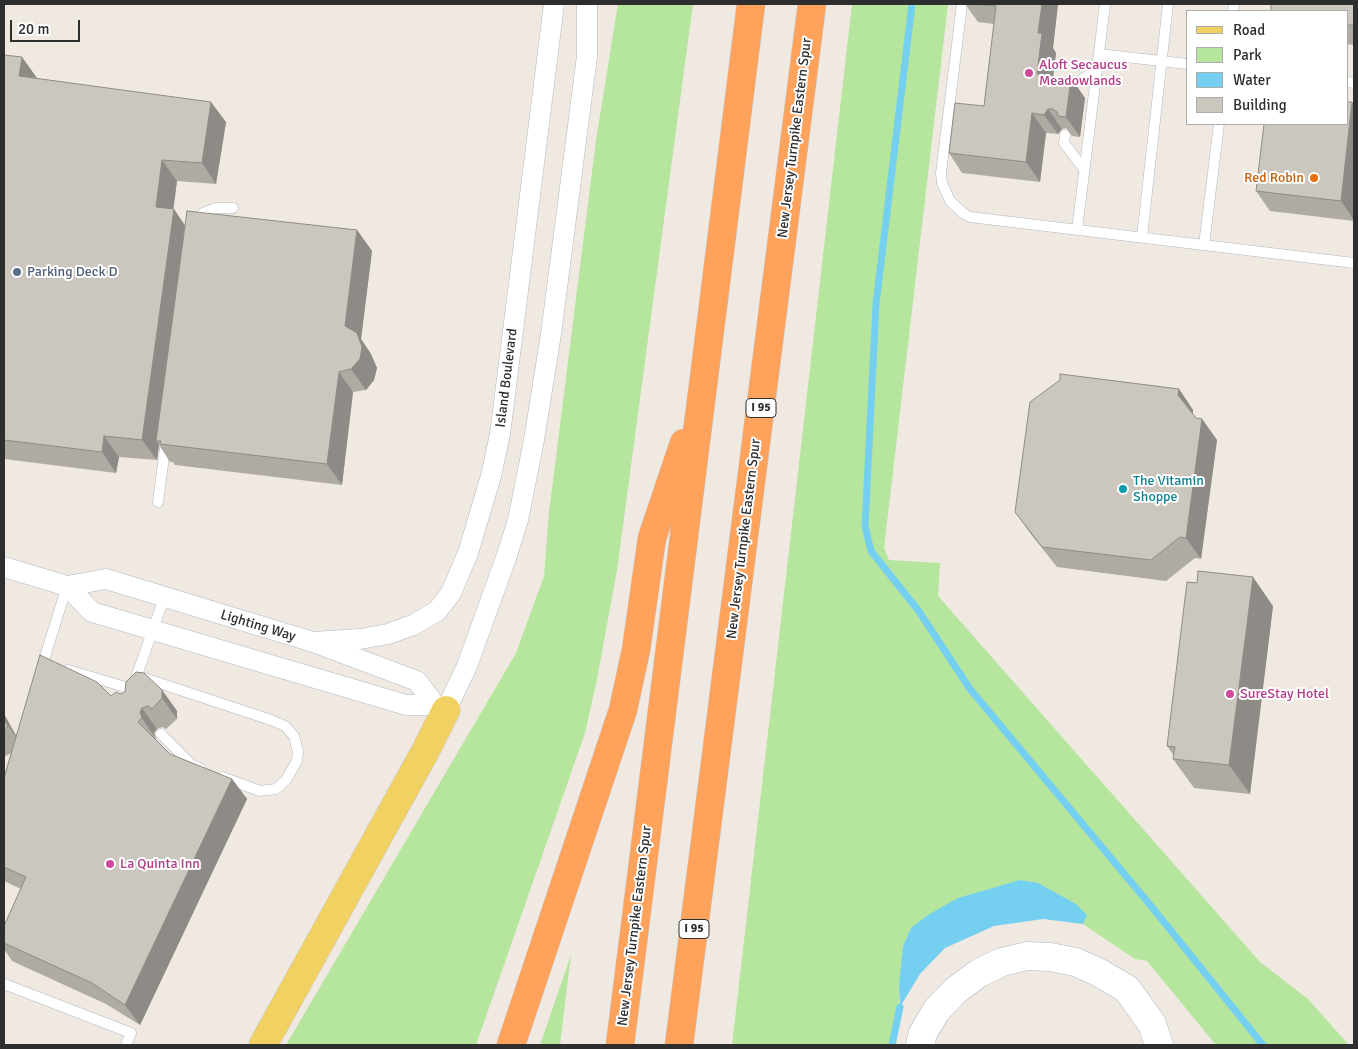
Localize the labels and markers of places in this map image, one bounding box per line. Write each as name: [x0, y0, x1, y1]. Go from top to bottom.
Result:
place label: Aloft Secaucus Meadowlands: [1039, 57, 1127, 90]
marker: Aloft Secaucus Meadowlands: [1023, 67, 1035, 79]
place label: Red Robin: [1244, 170, 1304, 186]
marker: Red Robin: [1308, 172, 1320, 184]
place label: Parking Deck D: [27, 264, 118, 280]
marker: Parking Deck D: [11, 266, 23, 278]
place label: The Vitamin Shoppe: [1133, 473, 1204, 506]
marker: The Vitamin Shoppe: [1117, 483, 1129, 495]
place label: SureStay Hotel: [1240, 686, 1329, 702]
marker: SureStay Hotel: [1224, 688, 1236, 700]
place label: La Quinta Inn: [120, 856, 200, 872]
marker: La Quinta Inn: [104, 858, 116, 870]

